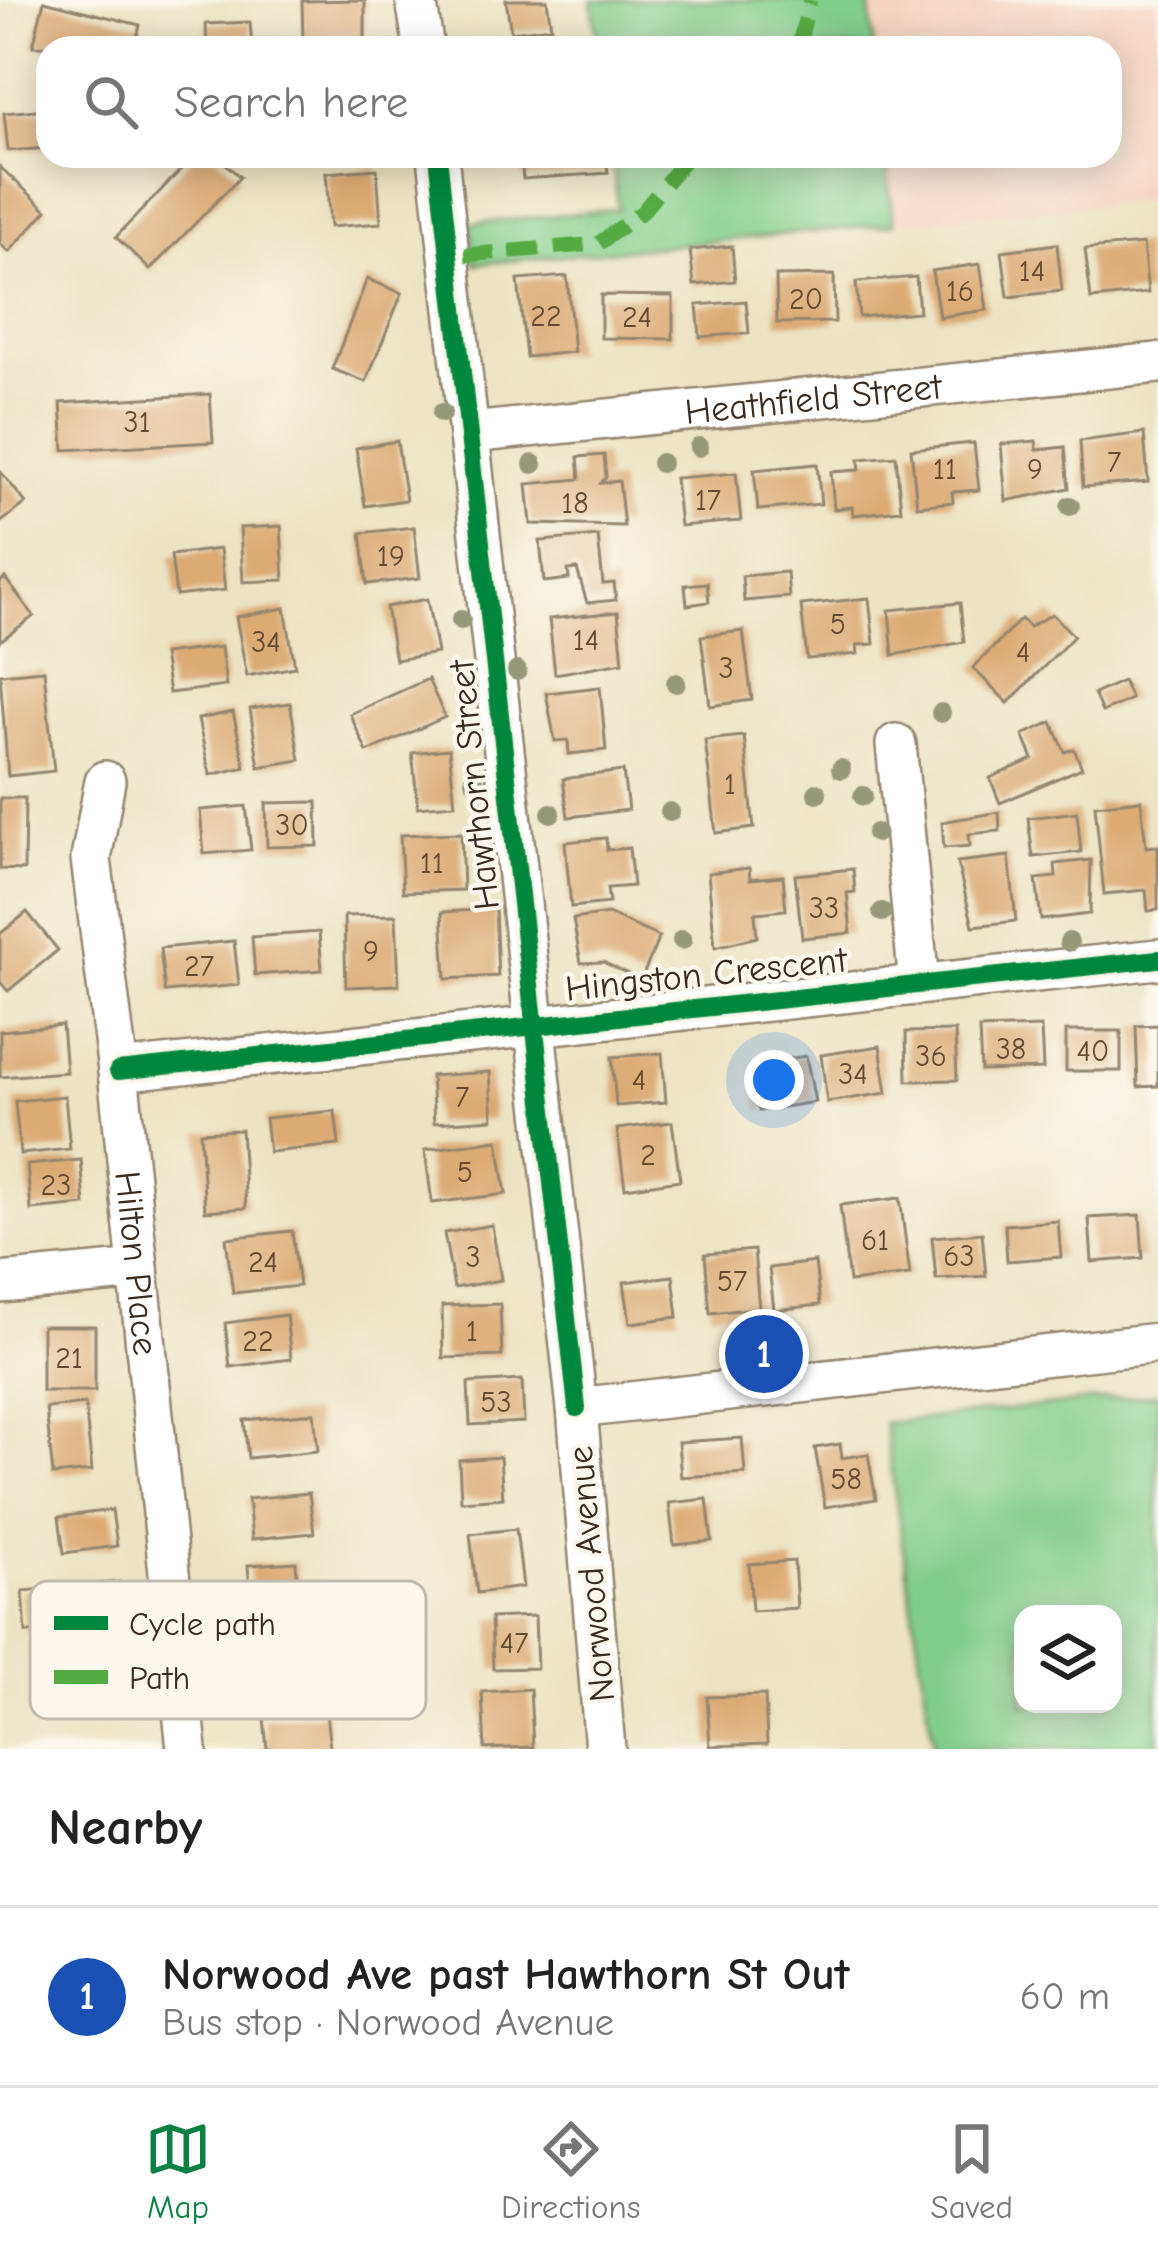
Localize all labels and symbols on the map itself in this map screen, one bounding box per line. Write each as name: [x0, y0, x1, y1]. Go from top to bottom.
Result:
house number: 14: [1019, 254, 1045, 289]
house number: 16: [946, 274, 974, 309]
house number: 20: [789, 282, 823, 317]
house number: 22: [530, 299, 562, 334]
house number: 24: [622, 300, 652, 335]
street label: Heathfield Street: [683, 366, 945, 433]
house number: 31: [123, 405, 151, 440]
house number: 7: [1107, 445, 1121, 480]
house number: 11: [933, 452, 957, 487]
house number: 9: [1027, 452, 1043, 487]
house number: 17: [695, 483, 721, 518]
house number: 18: [561, 486, 589, 521]
house number: 19: [377, 539, 405, 574]
house number: 5: [830, 607, 846, 642]
house number: 14: [573, 623, 599, 658]
house number: 34: [251, 625, 281, 660]
house number: 4: [1016, 635, 1030, 670]
house number: 3: [718, 651, 734, 686]
street label: Hawthorn Street: [441, 656, 508, 912]
house number: 1: [724, 767, 736, 802]
house number: 30: [275, 808, 309, 843]
house number: 11: [420, 846, 444, 881]
house number: 33: [809, 891, 839, 926]
house number: 9: [363, 934, 379, 969]
street label: Hingston Crescent: [563, 939, 851, 1010]
house number: 27: [184, 949, 214, 984]
house number: 38: [996, 1032, 1026, 1067]
house number: 40: [1077, 1034, 1109, 1069]
house number: 36: [915, 1039, 947, 1074]
your location: [744, 1050, 804, 1110]
house number: 34: [838, 1057, 868, 1092]
house number: 4: [632, 1063, 646, 1098]
house number: 7: [455, 1080, 469, 1115]
house number: 2: [640, 1138, 656, 1173]
house number: 5: [457, 1155, 473, 1190]
house number: 23: [41, 1168, 71, 1203]
street label: Hilton Place: [106, 1169, 166, 1357]
house number: 61: [861, 1223, 889, 1258]
house number: 63: [943, 1239, 975, 1274]
house number: 3: [465, 1240, 481, 1275]
house number: 24: [248, 1245, 278, 1280]
house number: 57: [717, 1264, 747, 1299]
pin: 1: [725, 1309, 803, 1399]
house number: 1: [466, 1314, 478, 1349]
house number: 22: [242, 1324, 274, 1359]
house number: 21: [55, 1341, 83, 1376]
house number: 53: [480, 1385, 512, 1420]
street label: Norwood Avenue: [560, 1444, 623, 1704]
house number: 58: [830, 1462, 862, 1497]
legend: [30, 1581, 426, 1719]
text: Cycle path: [129, 1605, 276, 1643]
house number: 47: [500, 1626, 528, 1661]
text: Path: [129, 1659, 190, 1697]

